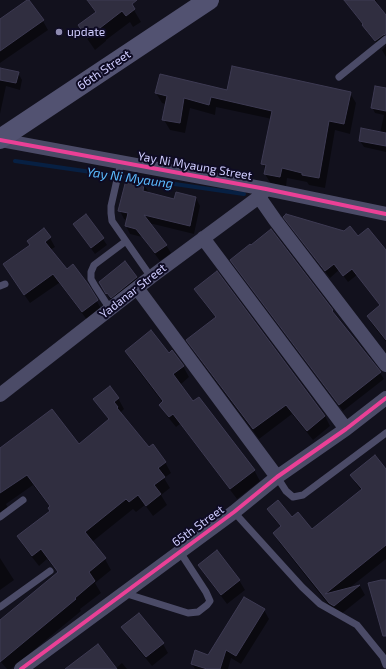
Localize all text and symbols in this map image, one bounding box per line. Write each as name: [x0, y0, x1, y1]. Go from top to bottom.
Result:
place label: update: [67, 25, 105, 39]
marker: update: [54, 27, 64, 37]
street label: 66th Street: [75, 47, 133, 93]
street label: Yay Ni Myaung Street: [137, 149, 253, 183]
water label: Yay Ni Myaung: [86, 164, 174, 192]
street label: Yadanar Street: [97, 261, 169, 321]
street label: 65th Street: [169, 502, 227, 550]

